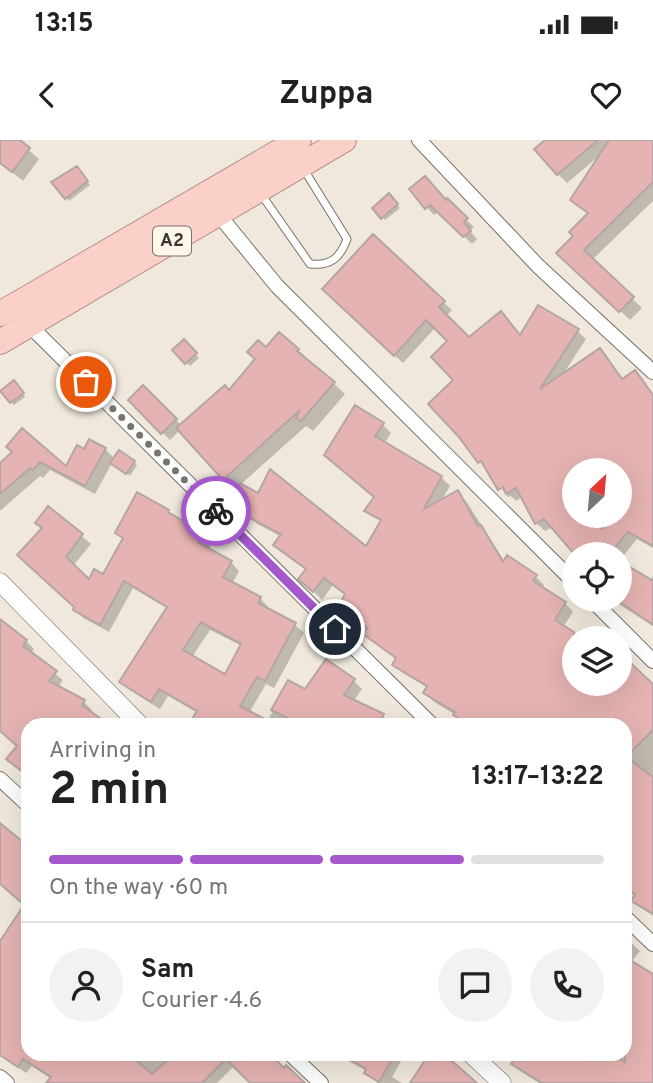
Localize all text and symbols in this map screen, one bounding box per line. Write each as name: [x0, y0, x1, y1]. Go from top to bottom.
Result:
text: 13:15: [35, 8, 94, 41]
text: Zuppa: [280, 75, 373, 115]
icon: back: [28, 76, 66, 114]
icon: heart: [587, 76, 625, 114]
road number: A2: [153, 226, 191, 256]
pin: [56, 352, 116, 412]
icon: bag: [67, 363, 105, 401]
north arrow: [562, 458, 632, 528]
map controls: [562, 458, 632, 696]
courier: [181, 476, 251, 546]
icon: bike: [197, 492, 235, 530]
button: locate: [562, 542, 632, 612]
pin: [305, 599, 365, 659]
icon: home: [316, 610, 354, 648]
button: layers: [562, 626, 632, 696]
text: Arriving in: [49, 737, 156, 766]
text: 13:17–13:22: [472, 761, 604, 794]
text: 2 min: [49, 762, 169, 821]
text: On the way · 60 m: [49, 874, 228, 903]
button: person: [49, 948, 123, 1022]
button: chat: [438, 948, 512, 1022]
button: phone: [530, 948, 604, 1022]
text: Sam: [141, 954, 194, 987]
text: Courier · 4.6: [141, 987, 262, 1016]

